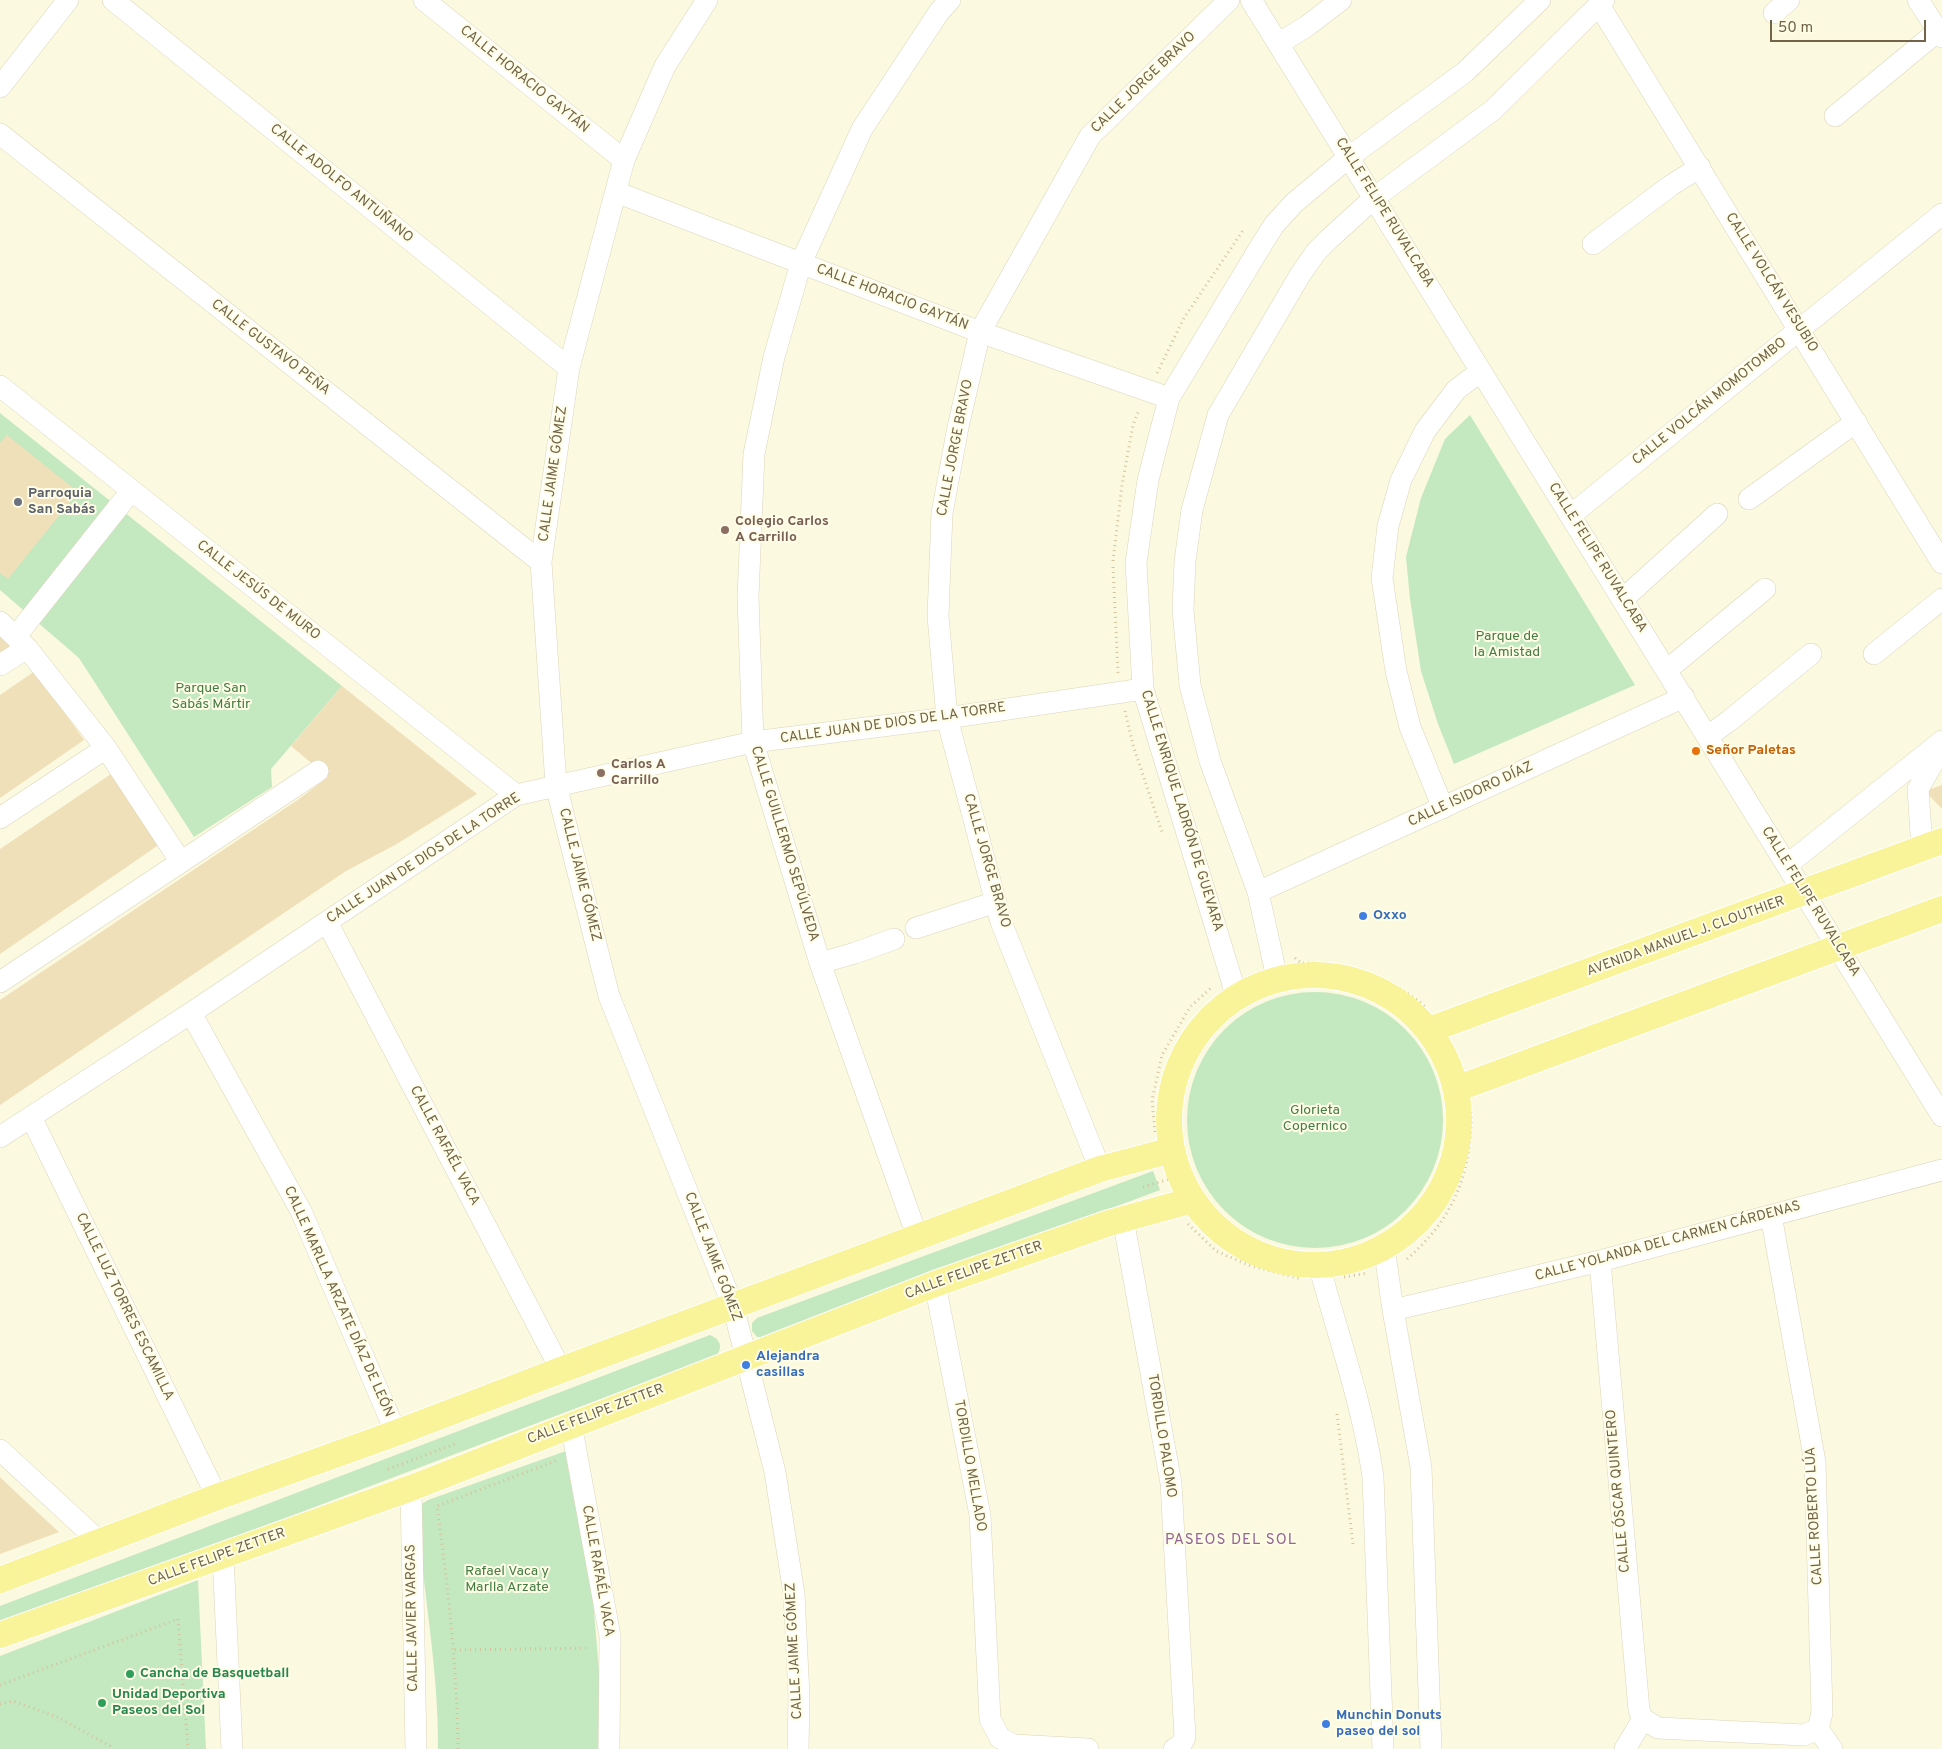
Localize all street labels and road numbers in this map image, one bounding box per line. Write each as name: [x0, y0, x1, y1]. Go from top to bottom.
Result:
street label: CALLE HORACIO GAYTÁN: [456, 23, 592, 137]
street label: CALLE JORGE BRAVO: [1088, 29, 1200, 137]
street label: CALLE ADOLFO ANTUÑANO: [266, 121, 416, 247]
street label: CALLE FELIPE RUVALCABA: [1331, 135, 1437, 291]
street label: CALLE VOLCÁN VESUBIO: [1721, 210, 1821, 356]
street label: CALLE HORACIO GAYTÁN: [814, 261, 970, 335]
street label: CALLE GUSTAVO PEÑA: [207, 296, 333, 400]
street label: CALLE VOLCÁN MOMOTOMBO: [1629, 335, 1791, 469]
street label: CALLE JORGE BRAVO: [934, 378, 978, 518]
street label: CALLE JAIME GÓMEZ: [536, 405, 572, 543]
street label: CALLE FELIPE RUVALCABA: [1544, 480, 1650, 636]
street label: CALLE JESÚS DE MURO: [193, 537, 323, 645]
street label: CALLE ENRIQUE LADRÓN DE GUEVARA: [1136, 688, 1226, 934]
street label: CALLE JUAN DE DIOS DE LA TORRE: [779, 700, 1007, 748]
street label: CALLE GUILLERMO SEPÚLVEDA: [746, 744, 822, 944]
street label: CALLE ISIDORO DÍAZ: [1406, 759, 1536, 831]
street label: CALLE JUAN DE DIOS DE LA TORRE: [324, 790, 524, 928]
street label: CALLE JORGE BRAVO: [959, 792, 1013, 930]
street label: CALLE JAIME GÓMEZ: [554, 807, 604, 943]
street label: CALLE FELIPE RUVALCABA: [1757, 824, 1863, 980]
street label: AVENIDA MANUEL J. CLOUTHIER: [1585, 893, 1787, 981]
street label: CALLE RAFAÉL VACA: [405, 1083, 483, 1209]
street label: CALLE MARLLA ARZATE DÍAZ DE LEÓN: [279, 1184, 397, 1420]
street label: CALLE JAIME GÓMEZ: [680, 1190, 744, 1324]
street label: CALLE YOLANDA DEL CARMEN CÁRDENAS: [1533, 1198, 1803, 1286]
street label: CALLE LUZ TORRES ESCAMILLA: [71, 1211, 177, 1403]
street label: CALLE FELIPE ZETTER: [903, 1238, 1045, 1304]
street label: TORDILLO PALOMO: [1143, 1373, 1179, 1499]
street label: CALLE FELIPE ZETTER: [525, 1381, 667, 1449]
street label: TORDILLO MELLADO: [949, 1399, 989, 1533]
street label: CALLE ÓSCAR QUINTERO: [1603, 1409, 1635, 1573]
street label: CALLE ROBERTO LÚA: [1803, 1446, 1827, 1586]
street label: CALLE RAFAÉL VACA: [577, 1504, 617, 1638]
street label: CALLE FELIPE ZETTER: [146, 1525, 288, 1591]
street label: CALLE JAVIER VARGAS: [403, 1544, 423, 1692]
street label: CALLE JAIME GÓMEZ: [783, 1582, 807, 1720]

